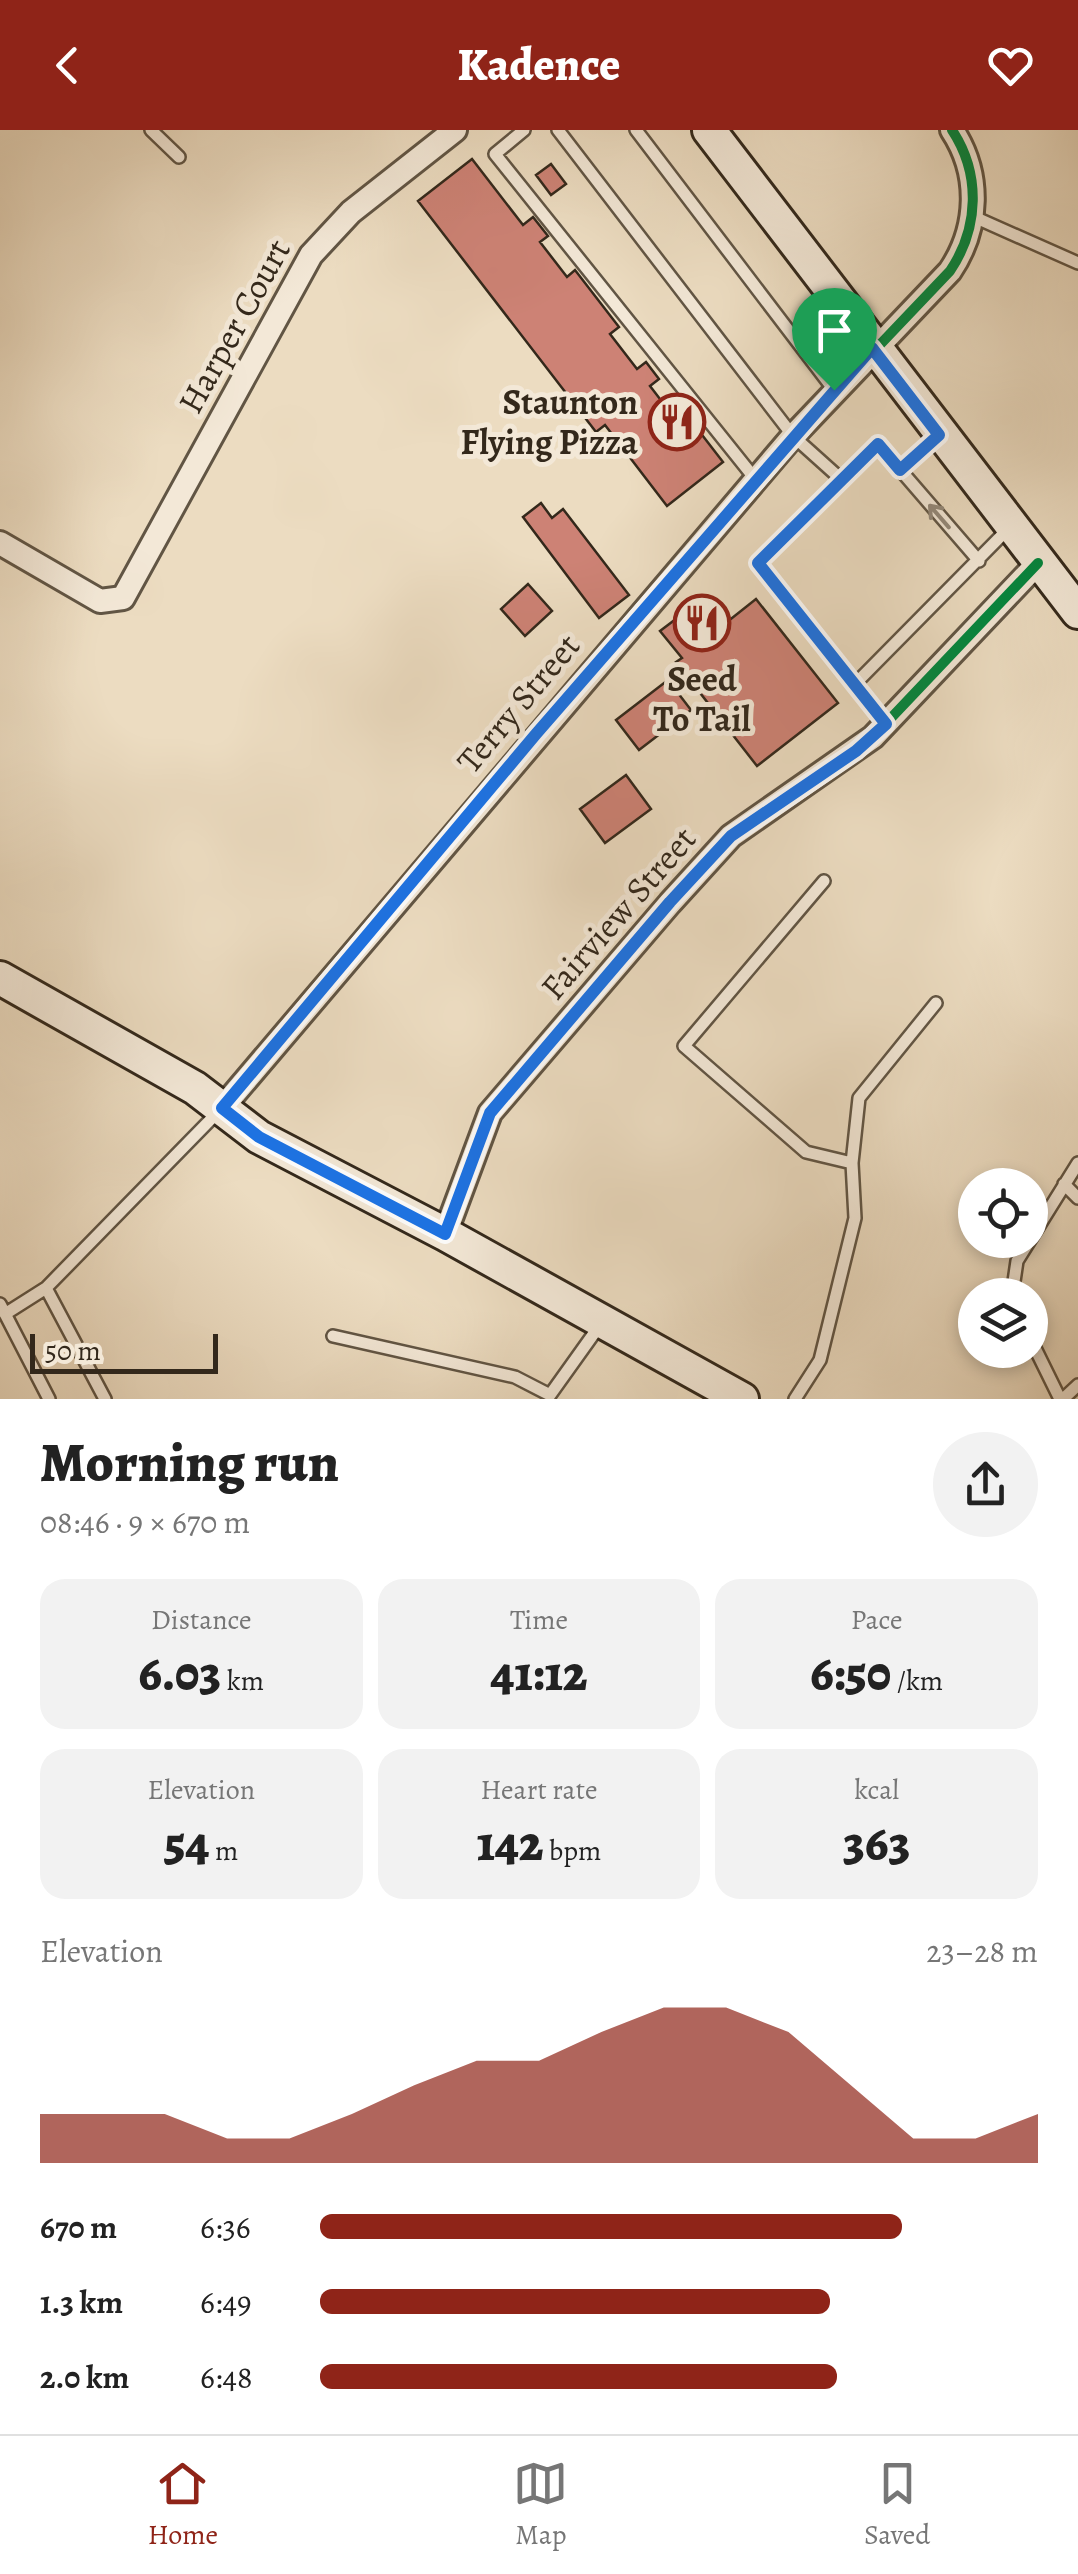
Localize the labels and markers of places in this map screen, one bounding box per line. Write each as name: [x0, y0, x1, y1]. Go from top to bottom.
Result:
pin: [792, 288, 877, 391]
place label: Staunton Flying Pizza: [461, 378, 638, 466]
restaurant icon: Staunton Flying Pizza: [647, 392, 707, 452]
restaurant icon: Seed To Tail: [672, 593, 732, 653]
place label: Seed To Tail: [653, 655, 751, 743]

